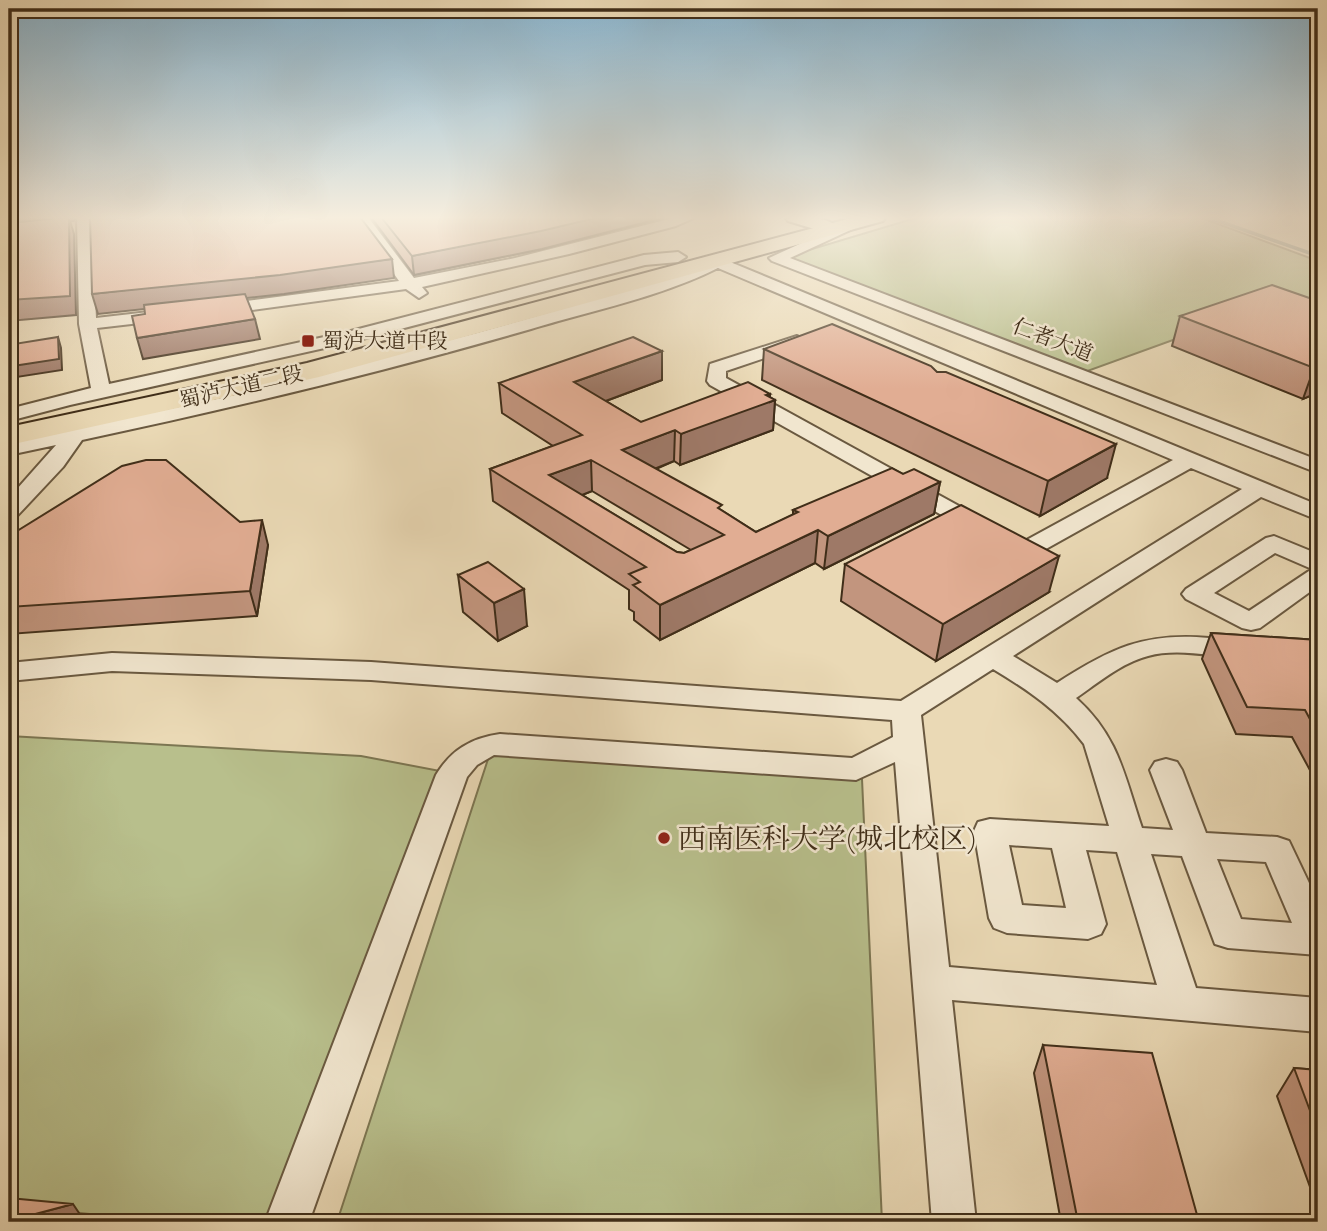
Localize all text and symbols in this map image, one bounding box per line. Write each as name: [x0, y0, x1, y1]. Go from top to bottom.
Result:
street label: 仁者大道: [1008, 313, 1097, 371]
place label: 蜀泸大道中段: [322, 328, 448, 358]
marker: 蜀泸大道中段: [300, 333, 316, 349]
street label: 蜀泸大道二段: [177, 360, 306, 418]
place label: 西南医科大学(城北校区): [678, 821, 976, 861]
marker: 西南医科大学(城北校区): [656, 830, 672, 846]

